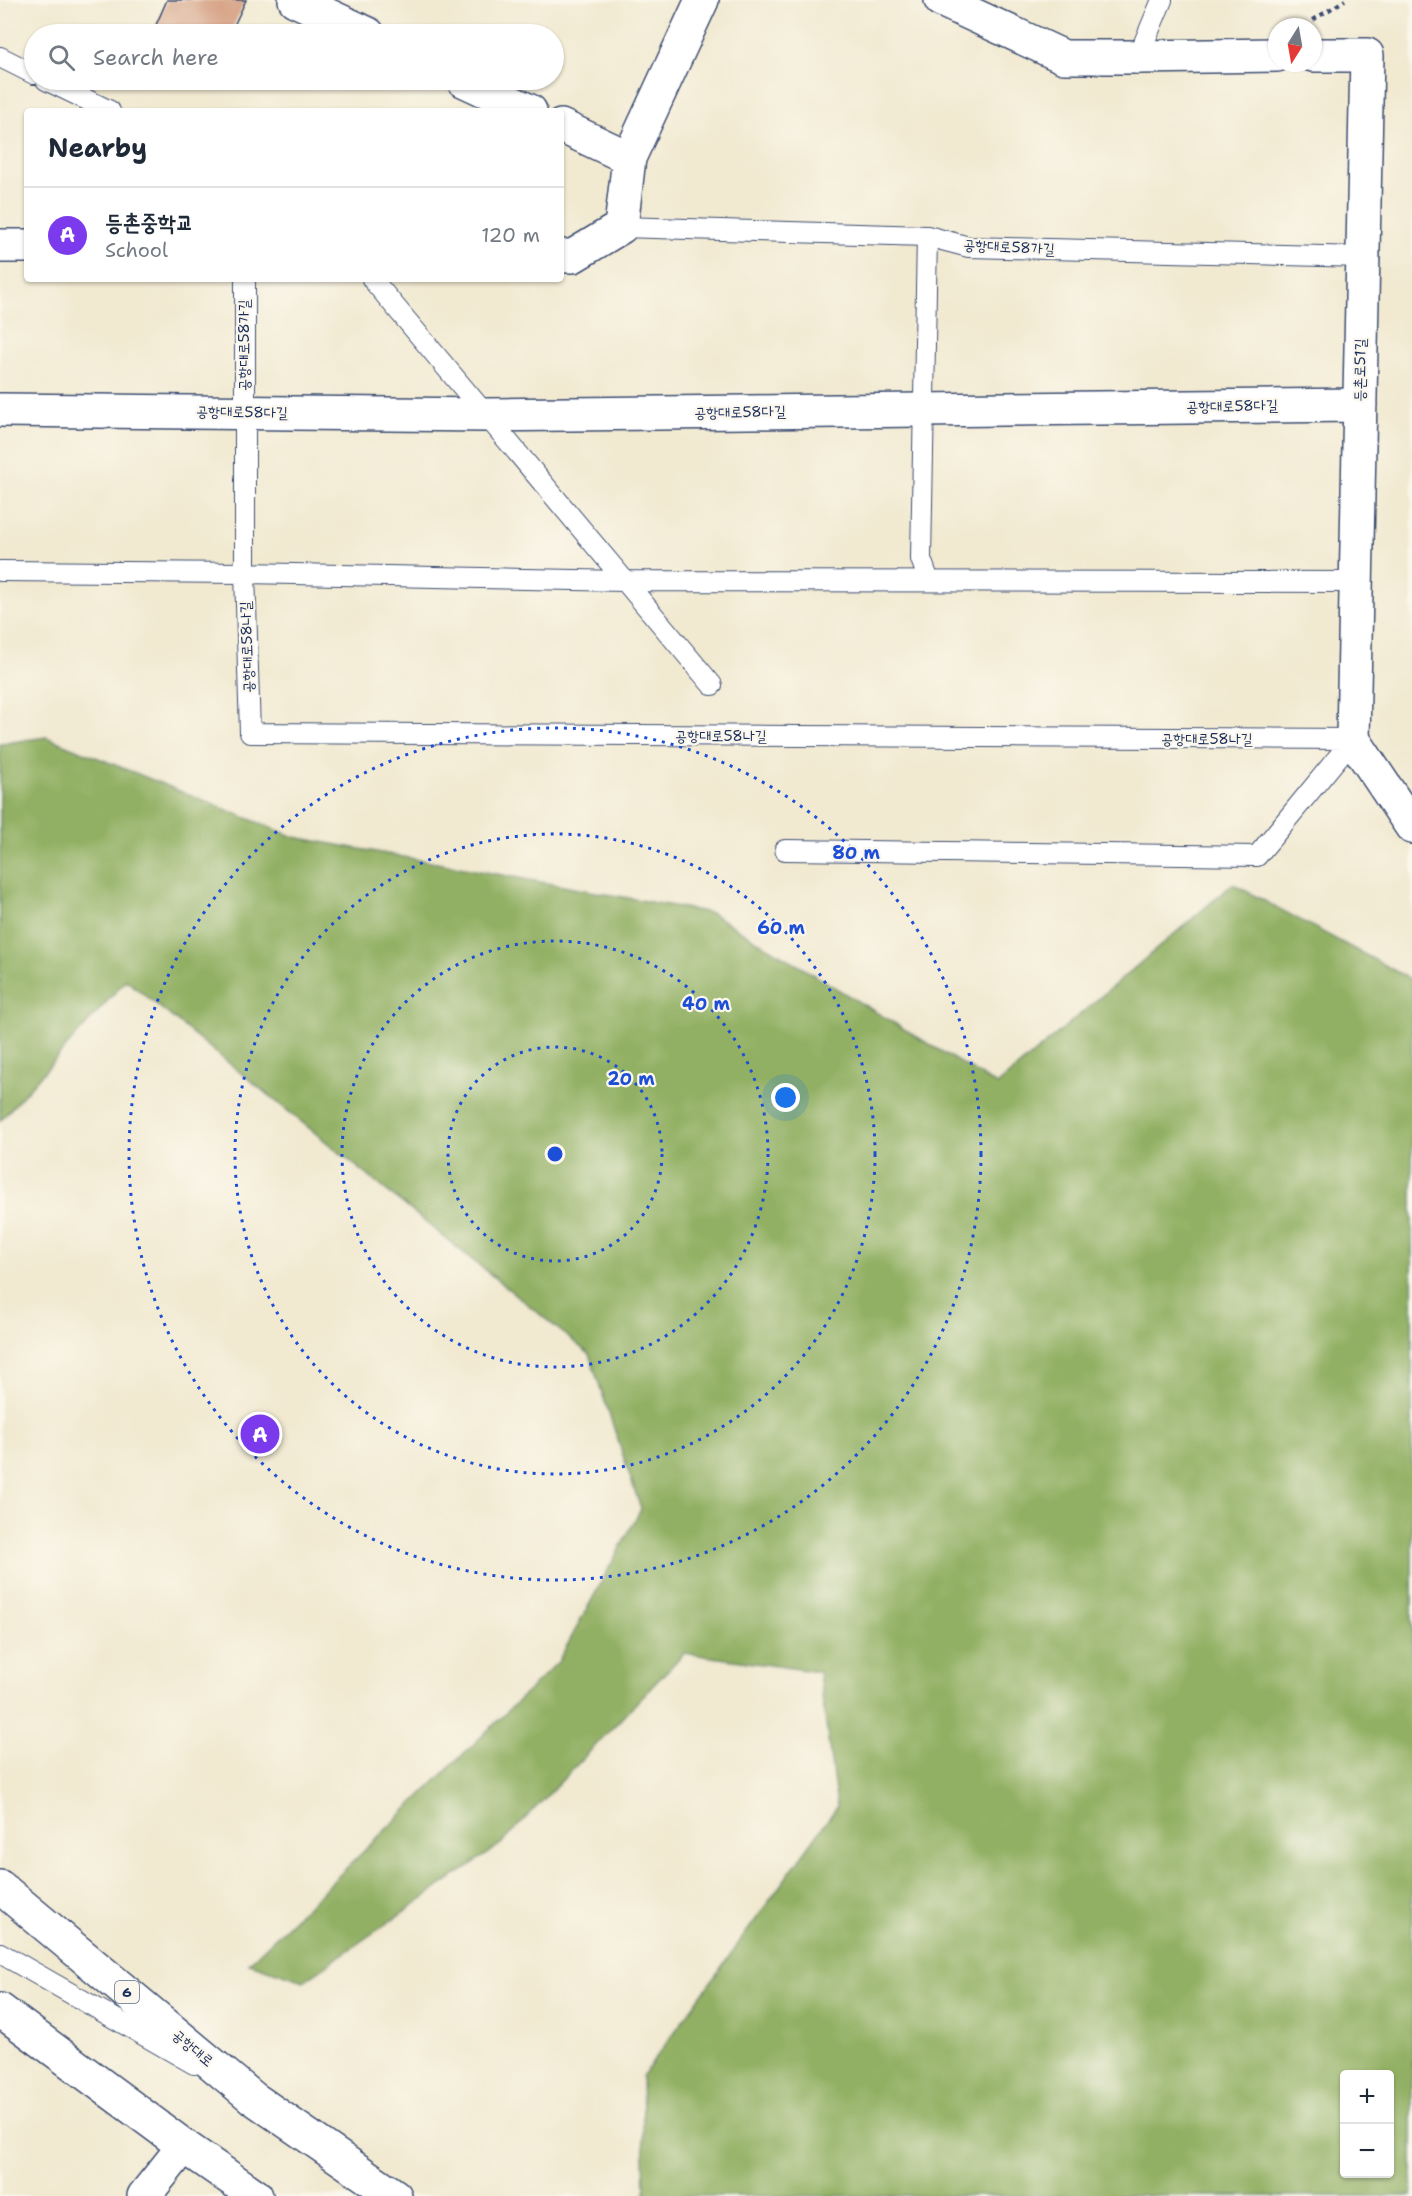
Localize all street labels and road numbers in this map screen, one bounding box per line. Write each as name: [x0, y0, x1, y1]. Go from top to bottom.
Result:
street label: 공항대로58가길: [963, 235, 1055, 259]
street label: 공항대로58가길: [234, 299, 254, 391]
street label: 등촌로51길: [1349, 338, 1371, 402]
street label: 공항대로58다길: [1186, 395, 1278, 417]
street label: 공항대로58다길: [196, 401, 288, 423]
street label: 공항대로58다길: [694, 401, 786, 423]
street label: 공항대로58나길: [235, 601, 259, 693]
street label: 공항대로58나길: [675, 726, 767, 746]
street label: 공항대로58나길: [1161, 729, 1253, 749]
road number: 6: [115, 1981, 139, 2003]
street label: 공항대로: [168, 2025, 218, 2071]

